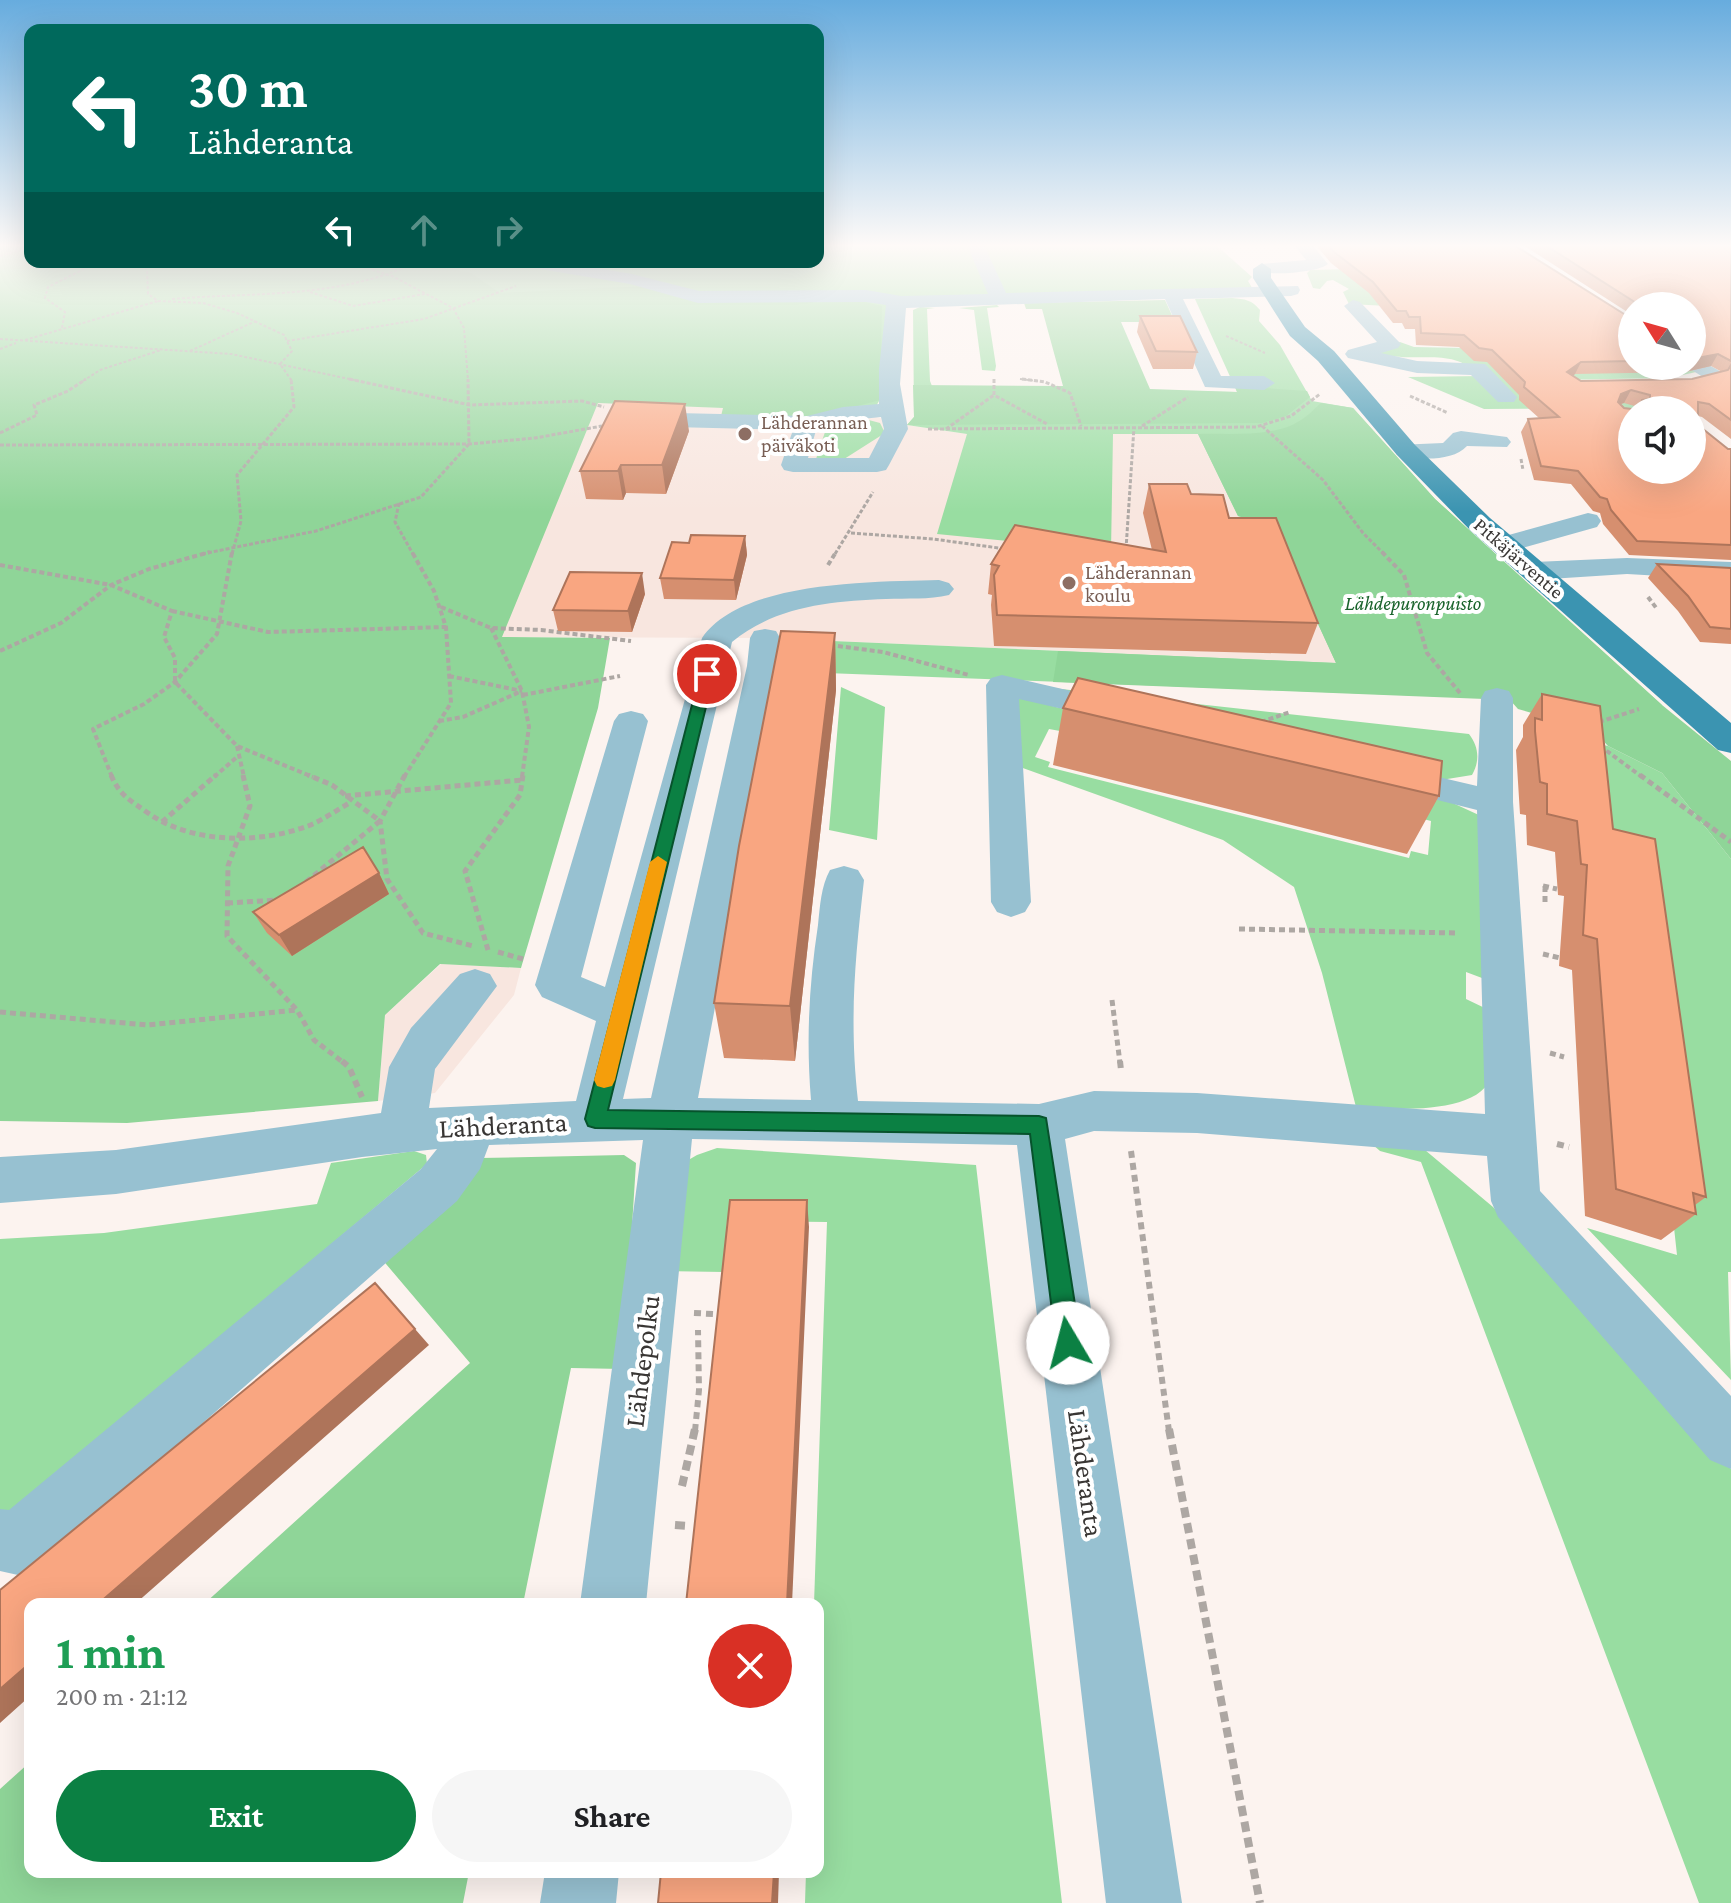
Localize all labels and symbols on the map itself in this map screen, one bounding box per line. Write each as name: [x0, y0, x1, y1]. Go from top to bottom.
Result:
north arrow: [1618, 292, 1706, 380]
place label: Lähderannan päiväkoti: [761, 411, 868, 457]
marker: Lähderannan päiväkoti: [736, 425, 754, 443]
street label: Pitkäjärventie: [1469, 513, 1568, 604]
place label: Lähderannan koulu: [1085, 561, 1192, 606]
marker: Lähderannan koulu: [1060, 574, 1078, 592]
park label: Lähdepuronpuisto: [1345, 592, 1481, 615]
pin: [673, 640, 741, 708]
street label: Lähderanta: [438, 1106, 568, 1144]
street label: Lähdepolku: [619, 1293, 666, 1429]
position arrow: [1026, 1301, 1110, 1385]
street label: Lähderanta: [1062, 1407, 1110, 1539]

